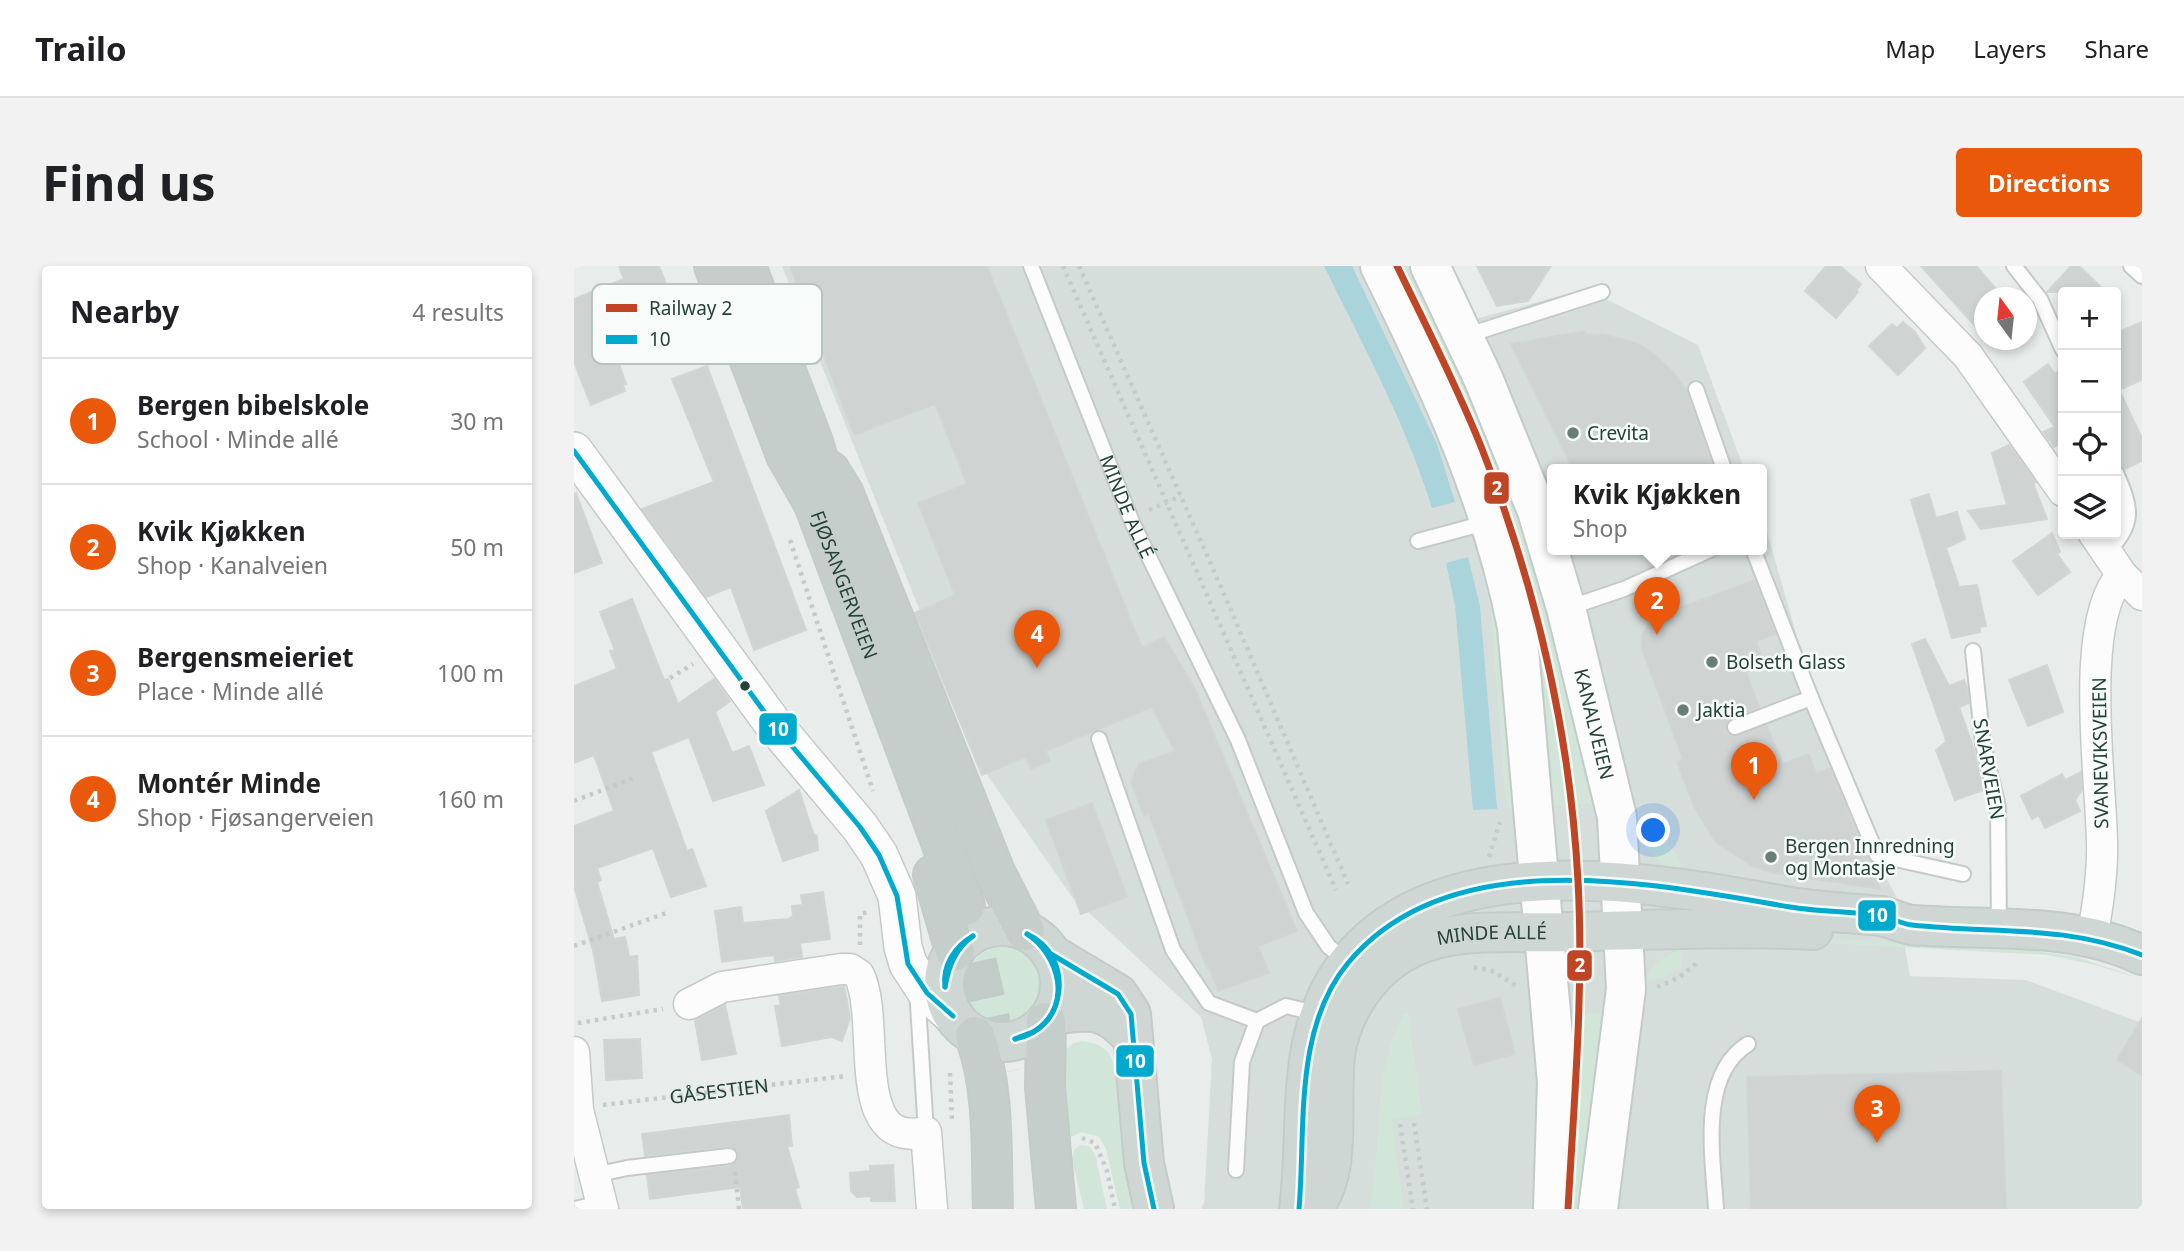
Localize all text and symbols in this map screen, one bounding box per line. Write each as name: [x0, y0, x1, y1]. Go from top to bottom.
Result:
text: Trailo: [35, 26, 127, 71]
text: Map: [1885, 32, 1935, 65]
text: Layers: [1973, 32, 2047, 65]
text: Share: [2085, 32, 2149, 65]
button: Directions: [1956, 148, 2142, 217]
text: Find us: [42, 149, 216, 215]
legend: [592, 284, 822, 364]
north arrow: [1974, 287, 2037, 350]
map controls: [2058, 287, 2121, 539]
button: +: [2058, 287, 2121, 350]
text: Nearby: [70, 291, 179, 332]
text: Railway 2: [649, 295, 732, 321]
text: 4 results: [412, 296, 504, 328]
text: 10: [649, 326, 671, 352]
button: −: [2058, 350, 2121, 413]
text: Bergen bibelskole: [137, 387, 369, 423]
text: 1: [86, 405, 100, 437]
text: 30 m: [450, 405, 504, 437]
button: locate: [2058, 413, 2121, 476]
place label: Crevita: [1587, 420, 1649, 446]
text: School · Minde allé: [137, 423, 339, 455]
marker: Crevita: [1565, 425, 1581, 441]
street label: MINDE ALLÉ: [1094, 451, 1161, 563]
popup: [1547, 464, 1767, 555]
line badge: 2: [1483, 471, 1510, 505]
text: 2: [1492, 475, 1503, 501]
text: Kvik Kjøkken: [1573, 476, 1741, 512]
button: layers: [2058, 476, 2121, 539]
street label: FJØSANGERVEIEN: [805, 507, 884, 663]
text: Shop: [1573, 512, 1628, 544]
text: Kvik Kjøkken: [137, 513, 306, 549]
text: 2: [86, 531, 100, 563]
text: 50 m: [450, 531, 504, 563]
text: Shop · Kanalveien: [137, 549, 328, 581]
pin: 2: [1634, 577, 1680, 635]
pin: 4: [1014, 610, 1060, 668]
text: Bergensmeieriet: [137, 639, 353, 675]
place label: Bolseth Glass: [1726, 649, 1846, 675]
marker: Bolseth Glass: [1704, 654, 1720, 670]
text: 3: [86, 657, 100, 689]
text: 100 m: [437, 657, 504, 689]
street label: KANALVEIEN: [1568, 666, 1620, 782]
text: Place · Minde allé: [137, 675, 324, 707]
street label: SVANEVIKSVEIEN: [2086, 677, 2114, 829]
unlabelled marker: [738, 679, 752, 693]
place label: Jaktia: [1695, 697, 1745, 723]
marker: Jaktia: [1675, 702, 1691, 718]
line badge: 10: [758, 712, 798, 746]
text: 10: [767, 716, 789, 742]
street label: SNARVEIEN: [1967, 716, 2011, 822]
pin: 1: [1731, 742, 1777, 800]
text: Montér Minde: [137, 765, 321, 801]
text: 4: [86, 783, 100, 815]
text: 160 m: [437, 783, 504, 815]
text: Shop · Fjøsangerveien: [137, 801, 374, 833]
your location: [1636, 813, 1670, 847]
place label: Bergen Innredning og Montasje: [1785, 833, 1955, 881]
marker: Bergen Innredning og Montasje: [1763, 849, 1779, 865]
line badge: 10: [1857, 899, 1897, 932]
text: 10: [1866, 902, 1888, 928]
street label: MINDE ALLÉ: [1434, 919, 1547, 951]
line badge: 2: [1566, 949, 1593, 982]
text: 2: [1575, 952, 1586, 978]
line badge: 10: [1115, 1044, 1155, 1078]
text: 10: [1124, 1048, 1146, 1074]
street label: GÅSESTIEN: [668, 1072, 770, 1110]
pin: 3: [1854, 1085, 1900, 1143]

